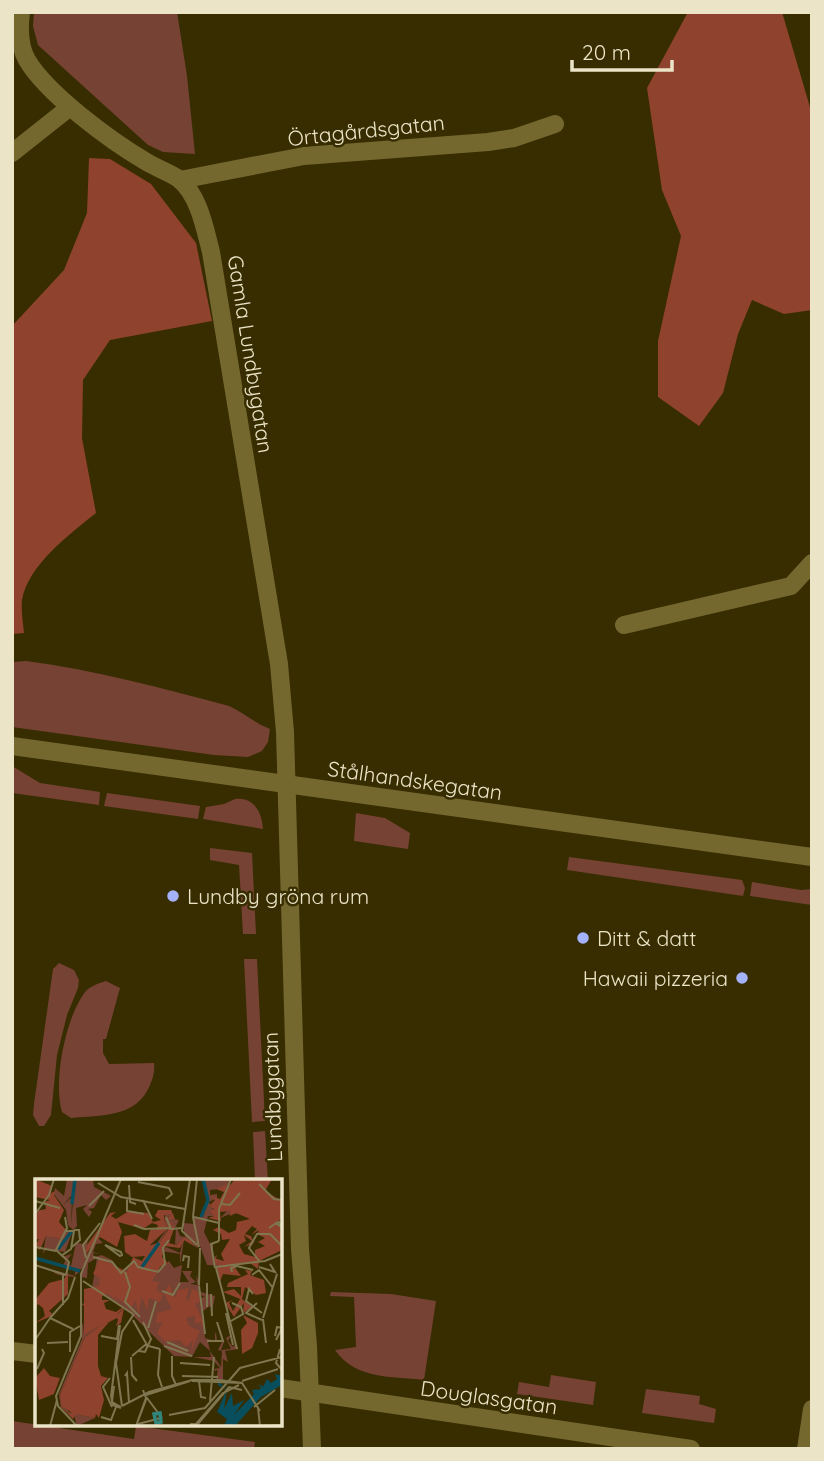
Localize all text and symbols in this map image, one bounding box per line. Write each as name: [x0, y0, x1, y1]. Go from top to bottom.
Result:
scale bar: [572, 28, 672, 72]
text: 20 m: [582, 39, 631, 65]
street label: Örtagårdsgatan: [286, 109, 446, 151]
street label: Gamla Lundbygatan: [223, 253, 279, 455]
street label: Stålhandskegatan: [326, 755, 504, 805]
place label: Lundby gröna rum: [187, 883, 369, 909]
marker: Lundby gröna rum: [165, 888, 181, 904]
place label: Ditt & datt: [597, 925, 696, 951]
marker: Ditt & datt: [575, 930, 591, 946]
place label: Hawaii pizzeria: [583, 965, 728, 991]
marker: Hawaii pizzeria: [734, 970, 750, 986]
street label: Lundbygatan: [257, 1032, 287, 1162]
inset map: [35, 1179, 282, 1426]
street label: Douglasgatan: [419, 1375, 559, 1419]

